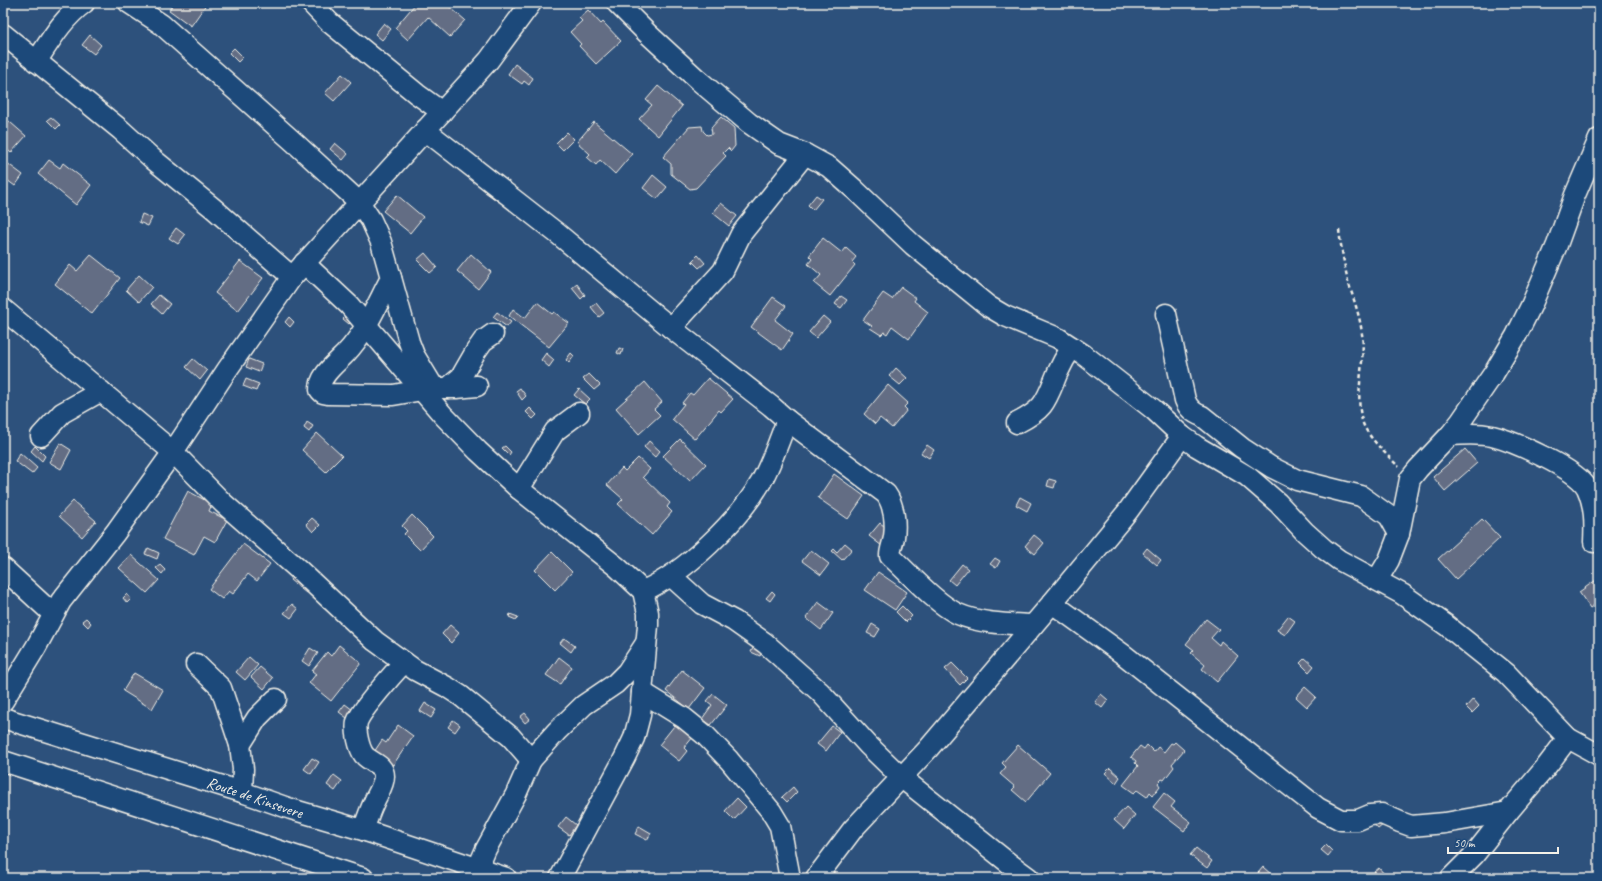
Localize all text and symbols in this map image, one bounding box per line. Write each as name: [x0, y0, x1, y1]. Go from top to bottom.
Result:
street label: Route de Kinsevere: [204, 773, 307, 823]
scale bar: [1448, 829, 1558, 855]
text: 50 m: [1454, 835, 1476, 851]

